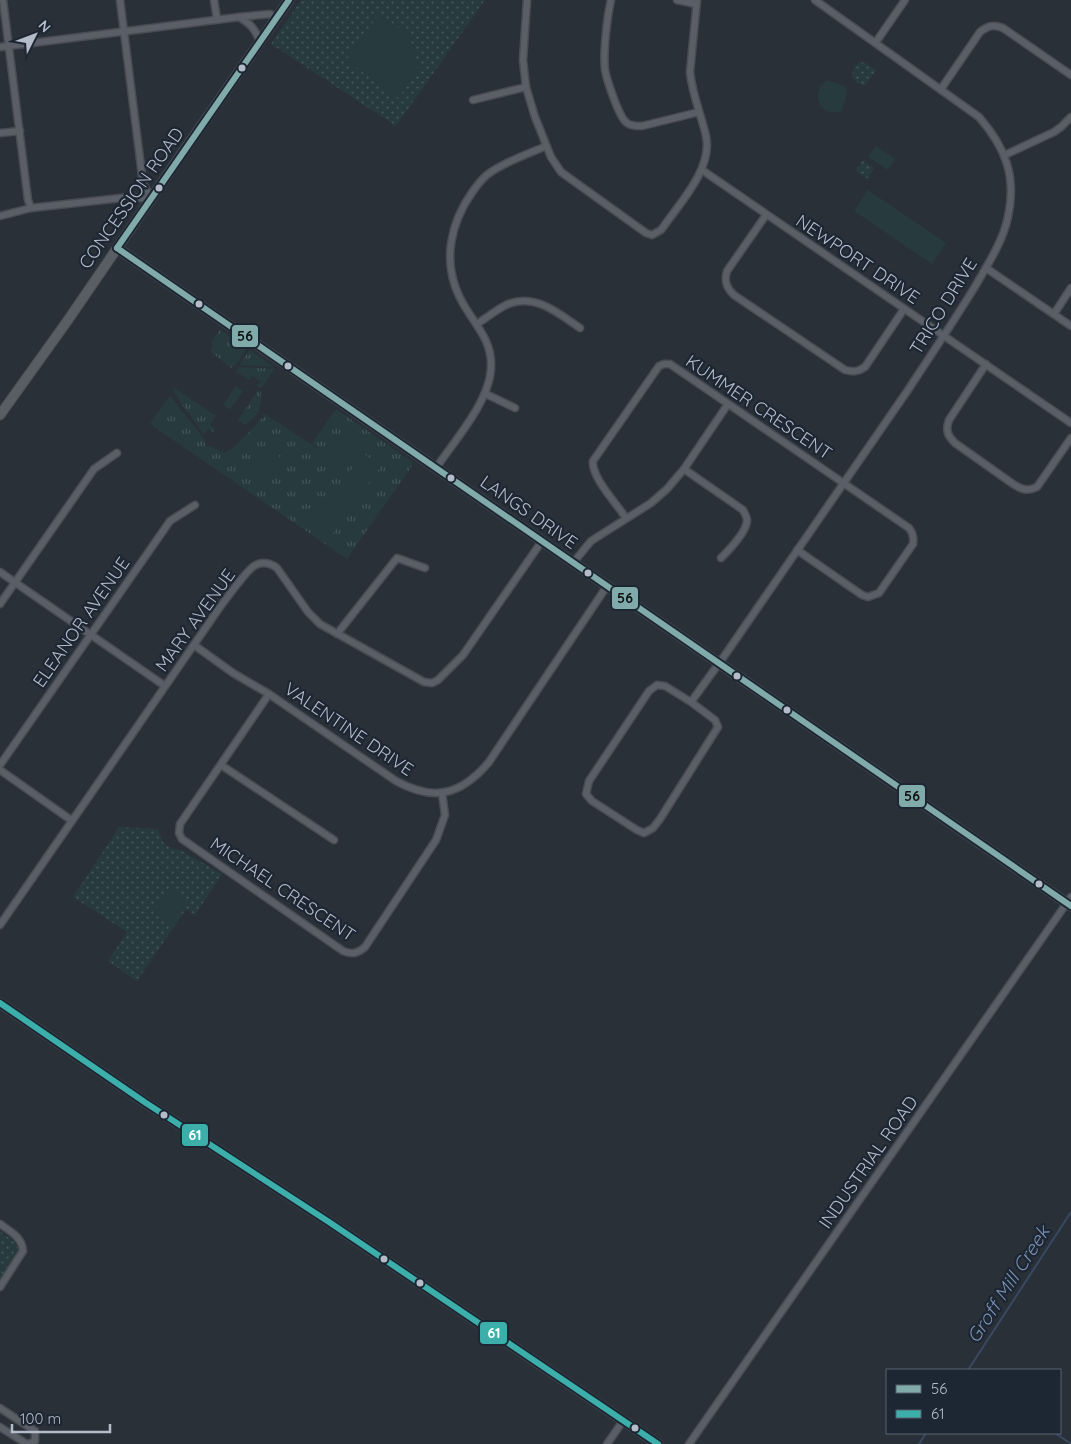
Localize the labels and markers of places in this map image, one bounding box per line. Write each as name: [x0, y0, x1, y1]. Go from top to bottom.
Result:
unlabelled marker: [237, 63, 247, 73]
unlabelled marker: [154, 183, 164, 193]
unlabelled marker: [194, 299, 204, 309]
unlabelled marker: [283, 361, 293, 371]
unlabelled marker: [446, 473, 456, 483]
unlabelled marker: [583, 568, 593, 578]
unlabelled marker: [732, 671, 742, 681]
unlabelled marker: [782, 705, 792, 715]
unlabelled marker: [1034, 879, 1044, 889]
unlabelled marker: [159, 1110, 169, 1120]
unlabelled marker: [379, 1254, 389, 1264]
unlabelled marker: [415, 1278, 425, 1288]
unlabelled marker: [630, 1423, 640, 1433]

